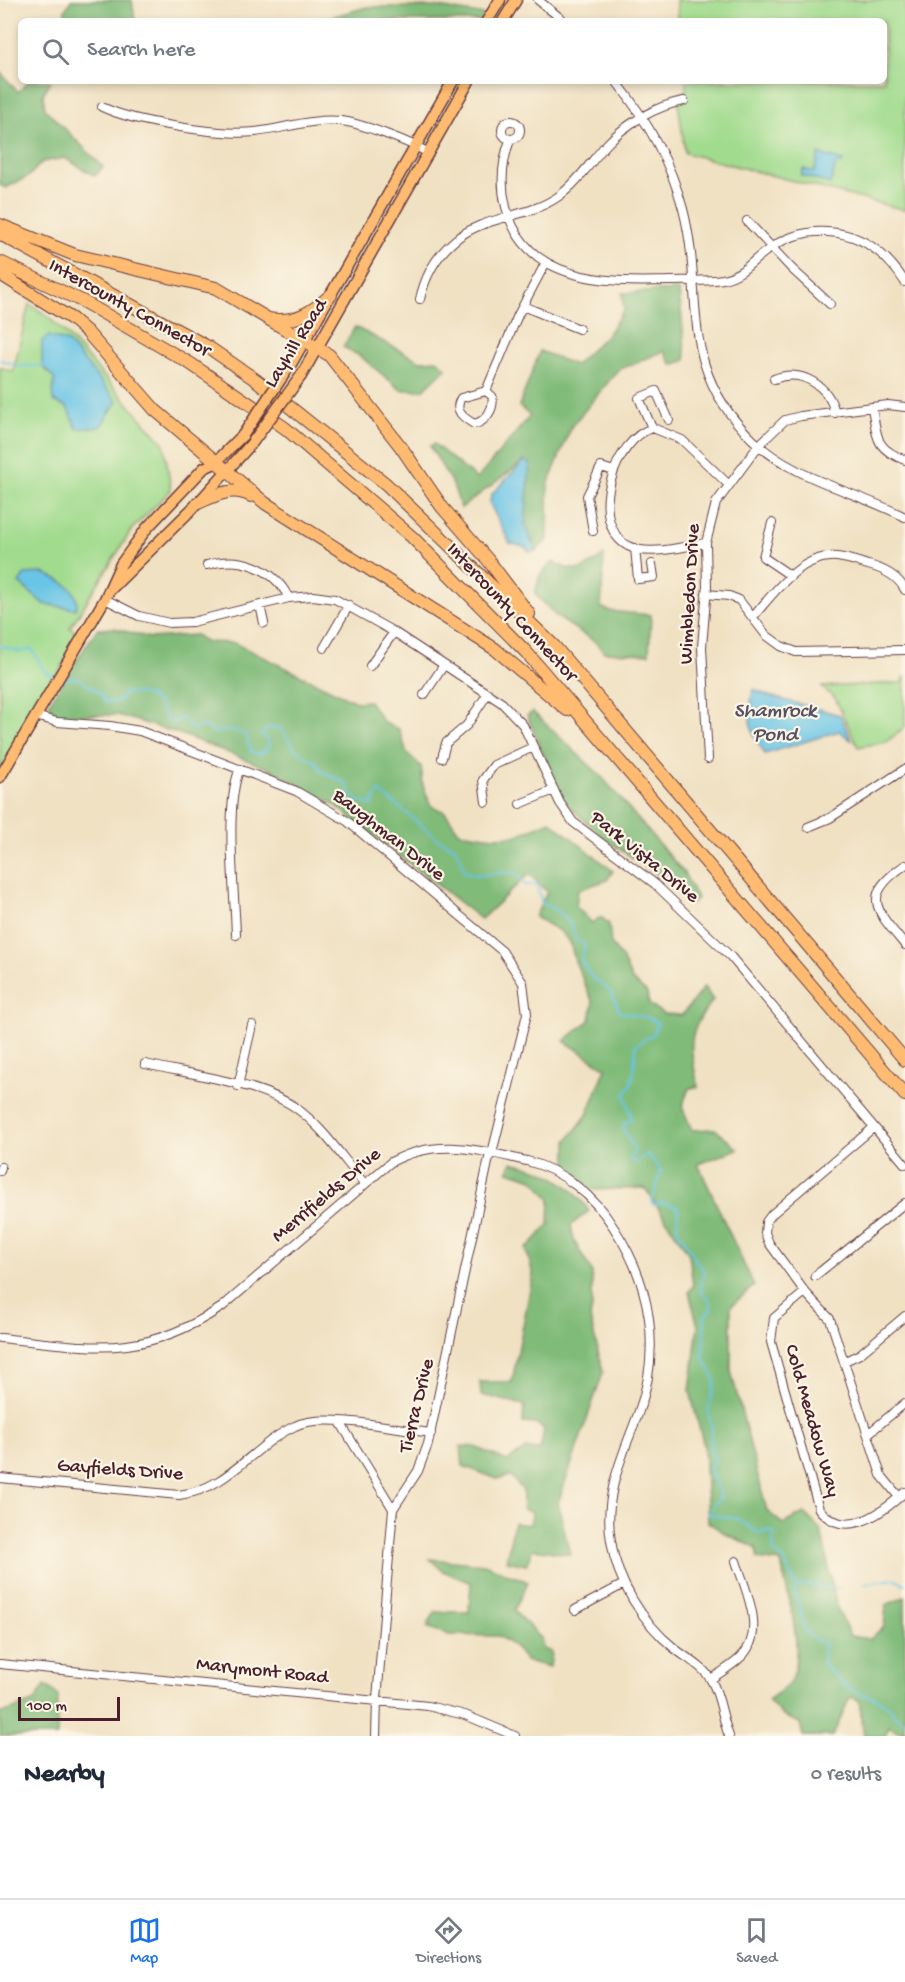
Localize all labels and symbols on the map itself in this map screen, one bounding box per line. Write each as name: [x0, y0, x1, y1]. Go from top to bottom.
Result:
street label: Intercounty Connector: [44, 255, 216, 364]
street label: Layhill Road: [261, 293, 335, 393]
street label: Wimbledon Drive: [676, 522, 706, 665]
street label: Intercounty Connector: [441, 539, 583, 689]
water label: Shamrock Pond: [734, 700, 819, 749]
street label: Baughman Drive: [327, 784, 449, 887]
street label: Park Vista Drive: [584, 806, 704, 909]
street label: Merrifields Drive: [268, 1143, 387, 1248]
street label: Cold Meadow Way: [778, 1342, 844, 1500]
street label: Tierra Drive: [395, 1356, 441, 1456]
street label: Gayfields Drive: [56, 1455, 184, 1487]
street label: Marymont Road: [195, 1654, 331, 1691]
scale bar: [18, 1694, 120, 1722]

